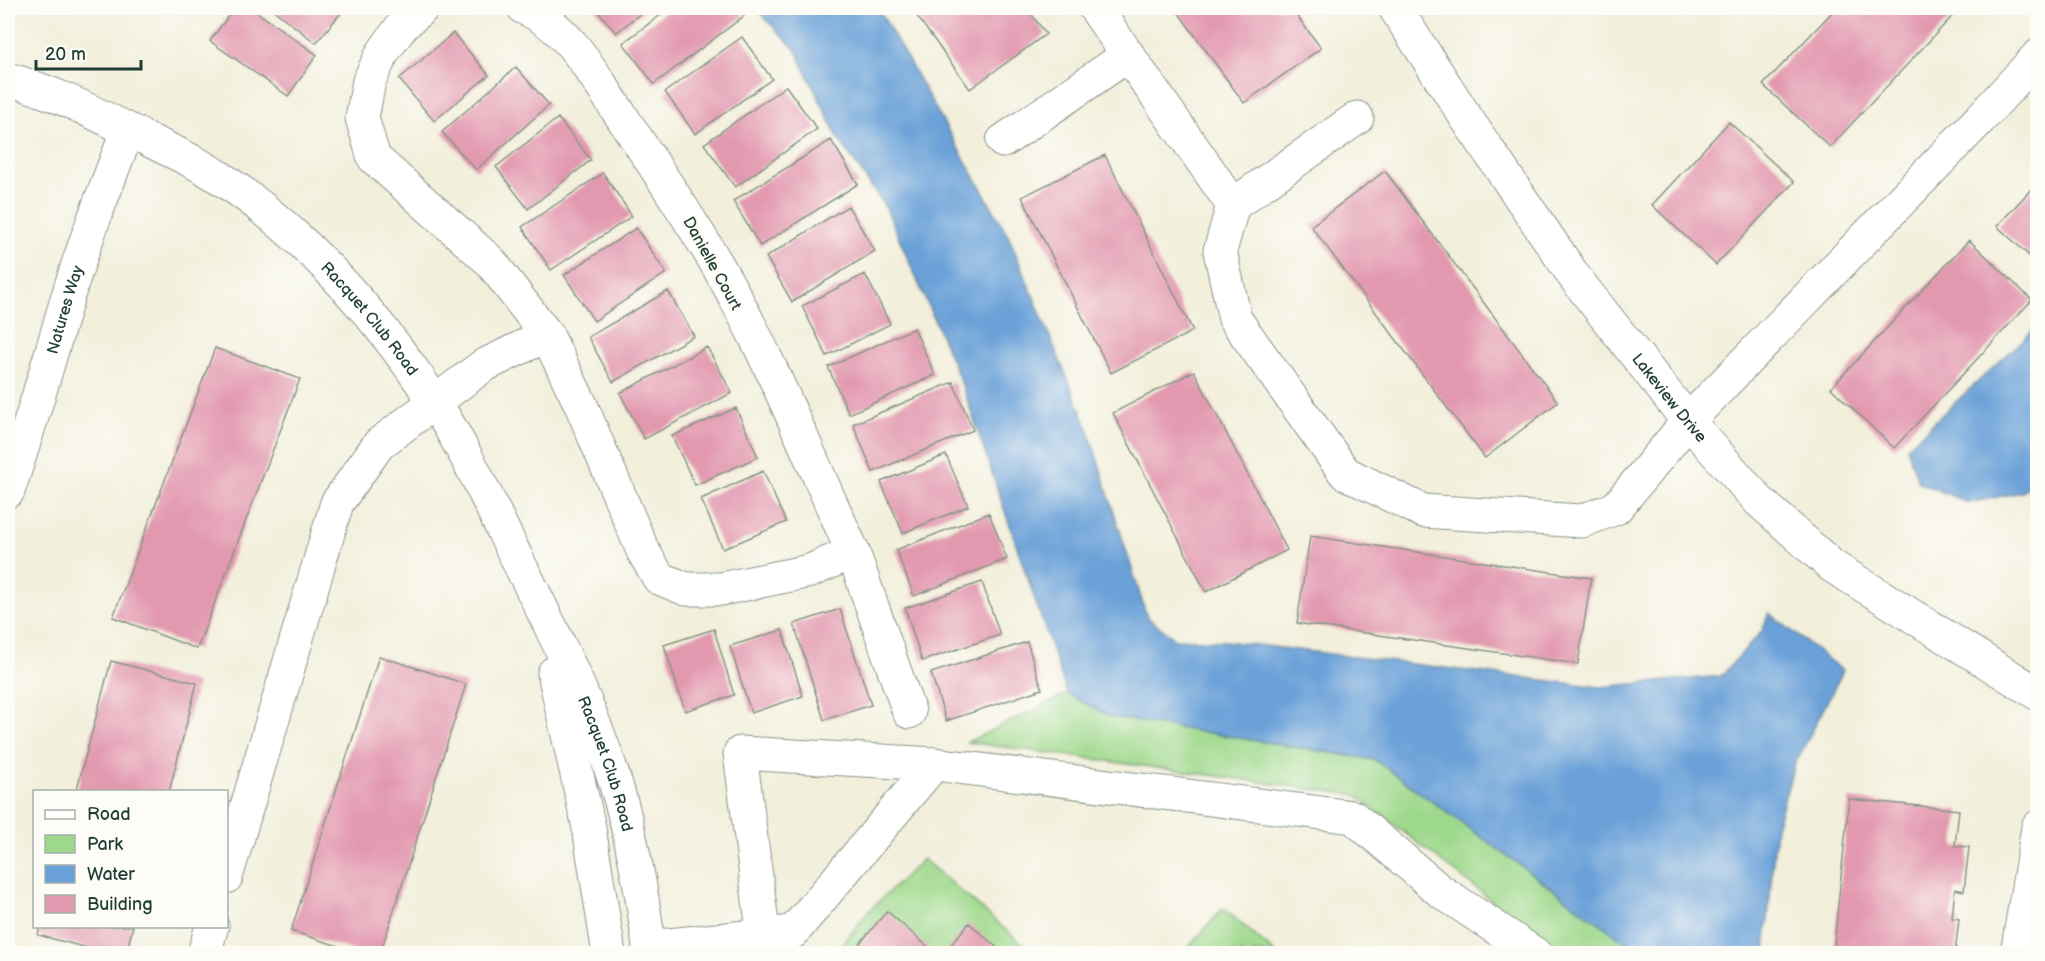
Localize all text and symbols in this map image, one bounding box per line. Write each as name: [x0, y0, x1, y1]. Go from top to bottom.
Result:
scale bar: [36, 33, 141, 71]
text: 20 m: [45, 44, 86, 65]
street label: Danielle Court: [678, 214, 745, 314]
street label: Racquet Club Road: [316, 259, 421, 380]
street label: Natures Way: [43, 263, 88, 357]
street label: Lakeview Drive: [1627, 350, 1711, 447]
street label: Racquet Club Road: [573, 694, 636, 834]
legend: [33, 790, 228, 928]
text: Road: [87, 804, 131, 825]
text: Park: [87, 834, 123, 855]
text: Water: [87, 864, 135, 885]
text: Building: [87, 894, 153, 915]

